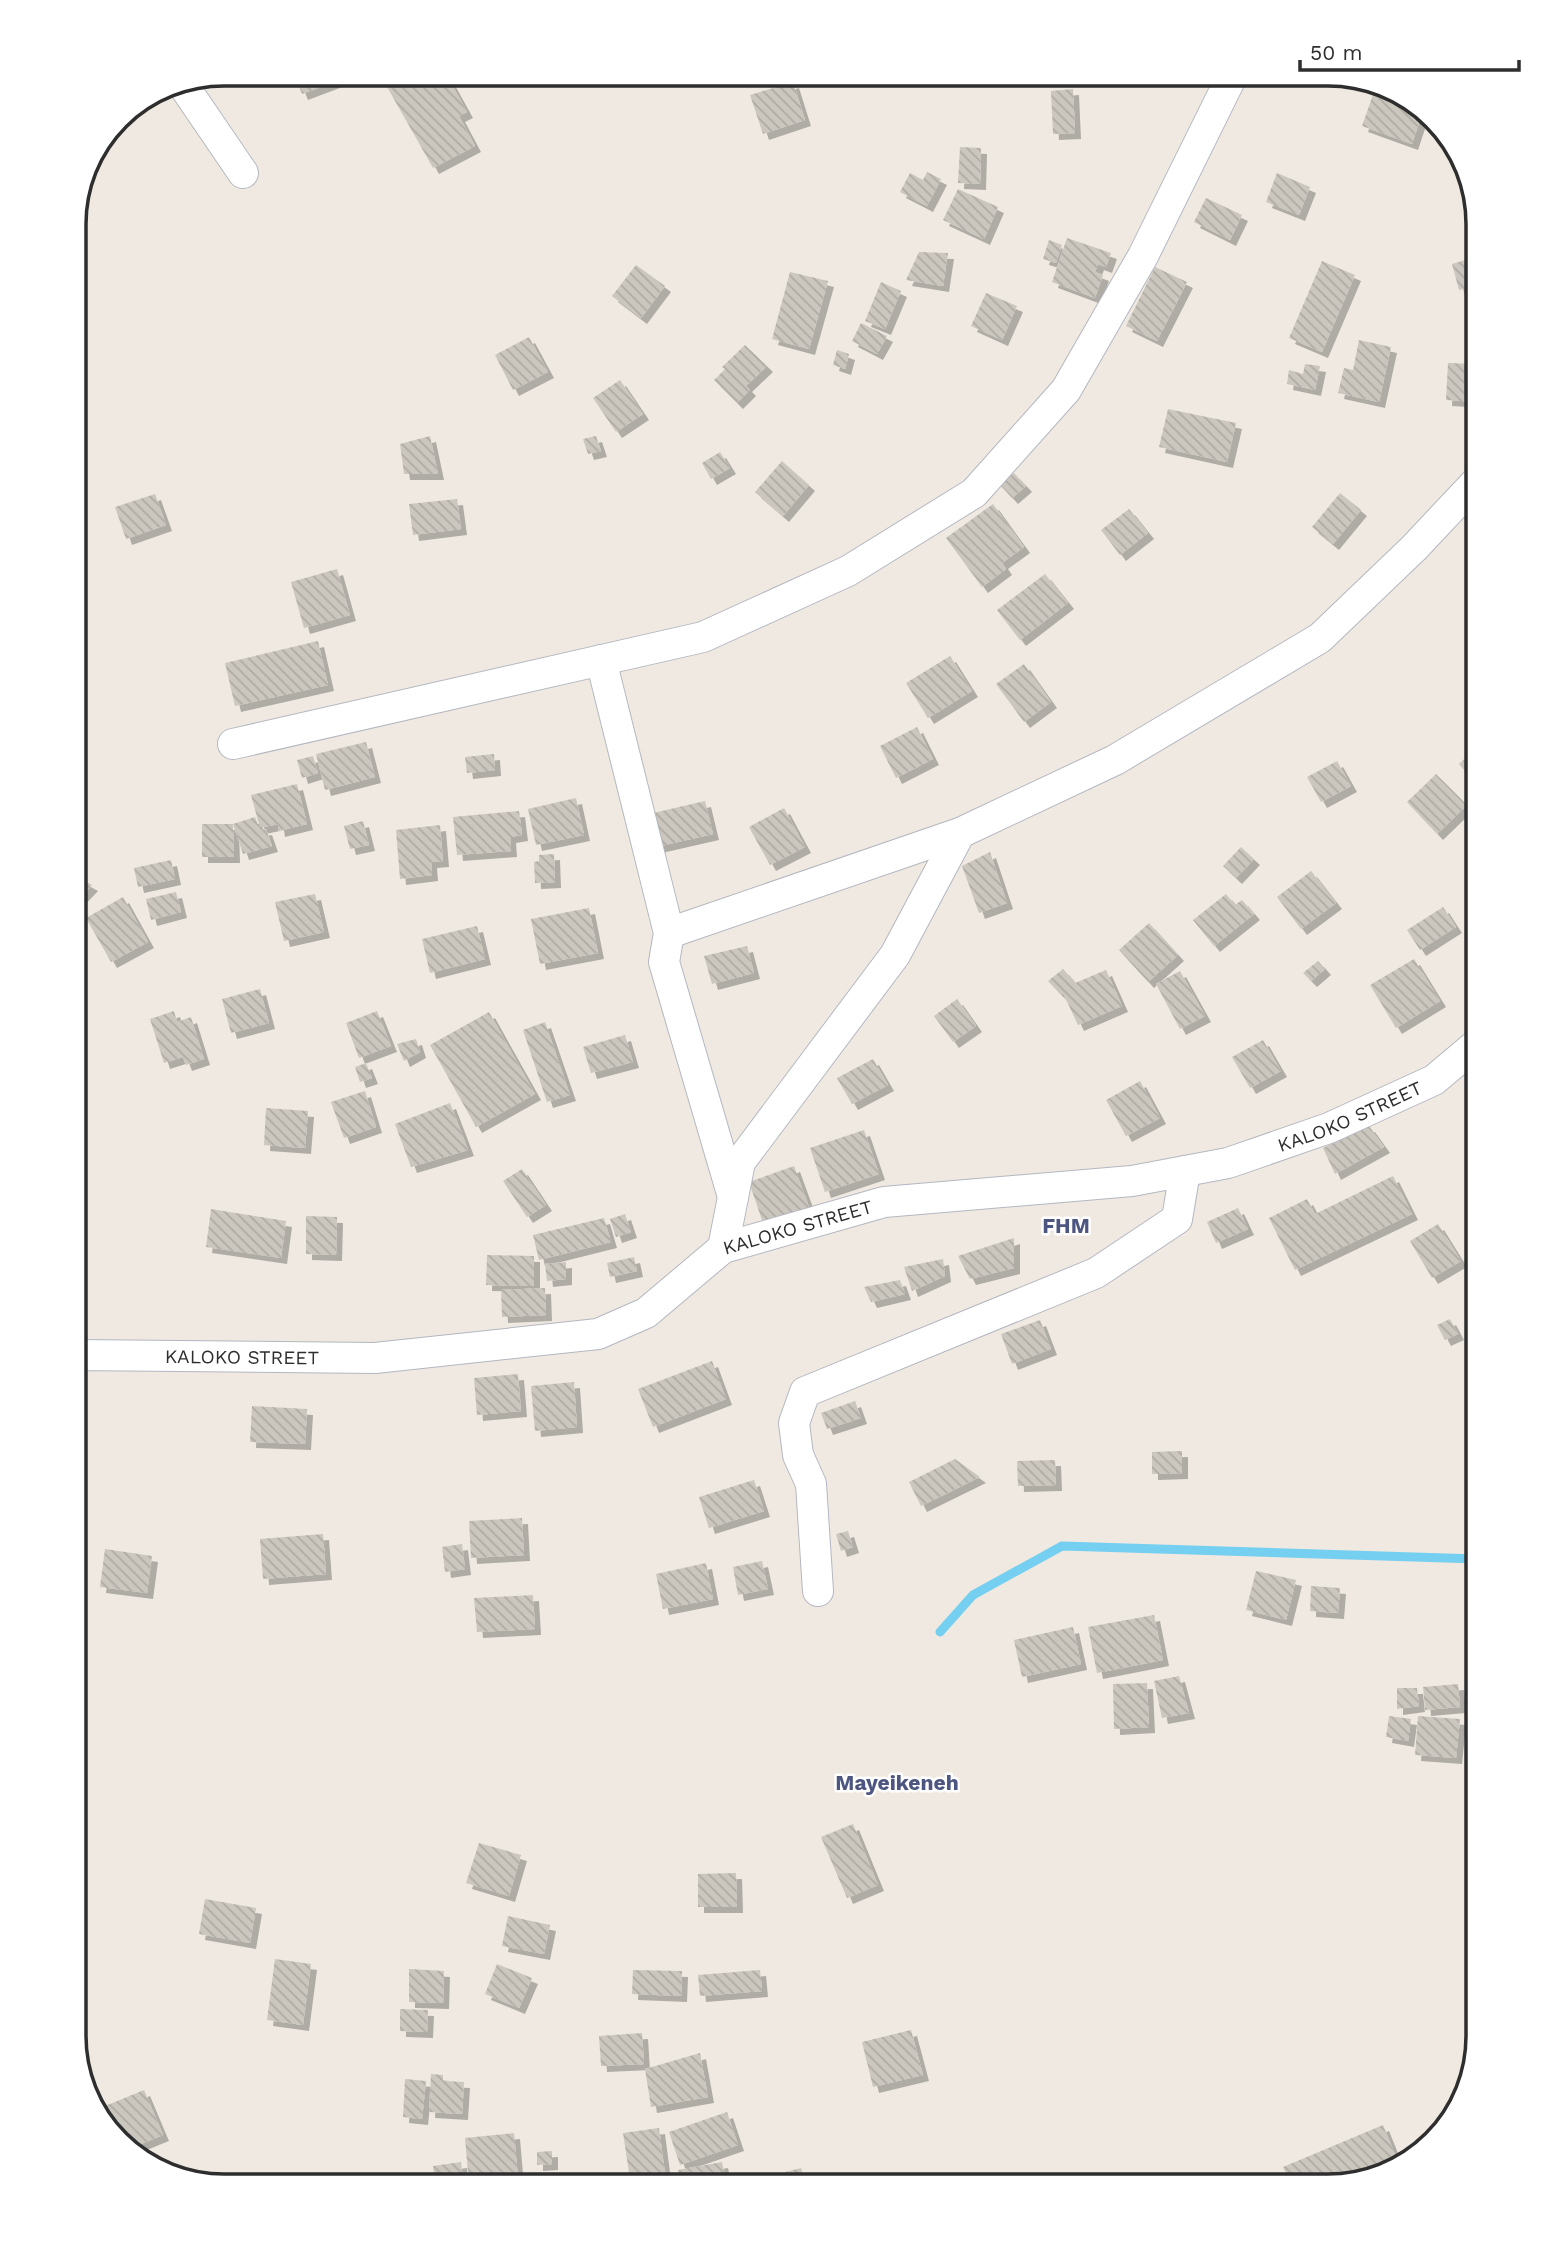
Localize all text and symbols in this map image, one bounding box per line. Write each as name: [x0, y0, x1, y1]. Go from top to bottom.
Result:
scale bar: [1300, 28, 1519, 72]
text: 50 m: [1310, 40, 1362, 65]
street label: KALOKO STREET: [1275, 1076, 1425, 1156]
street label: KALOKO STREET: [720, 1194, 875, 1259]
district label: FHM: [1042, 1213, 1090, 1238]
street label: KALOKO STREET: [165, 1344, 319, 1369]
district label: Mayeikeneh: [835, 1770, 959, 1795]

